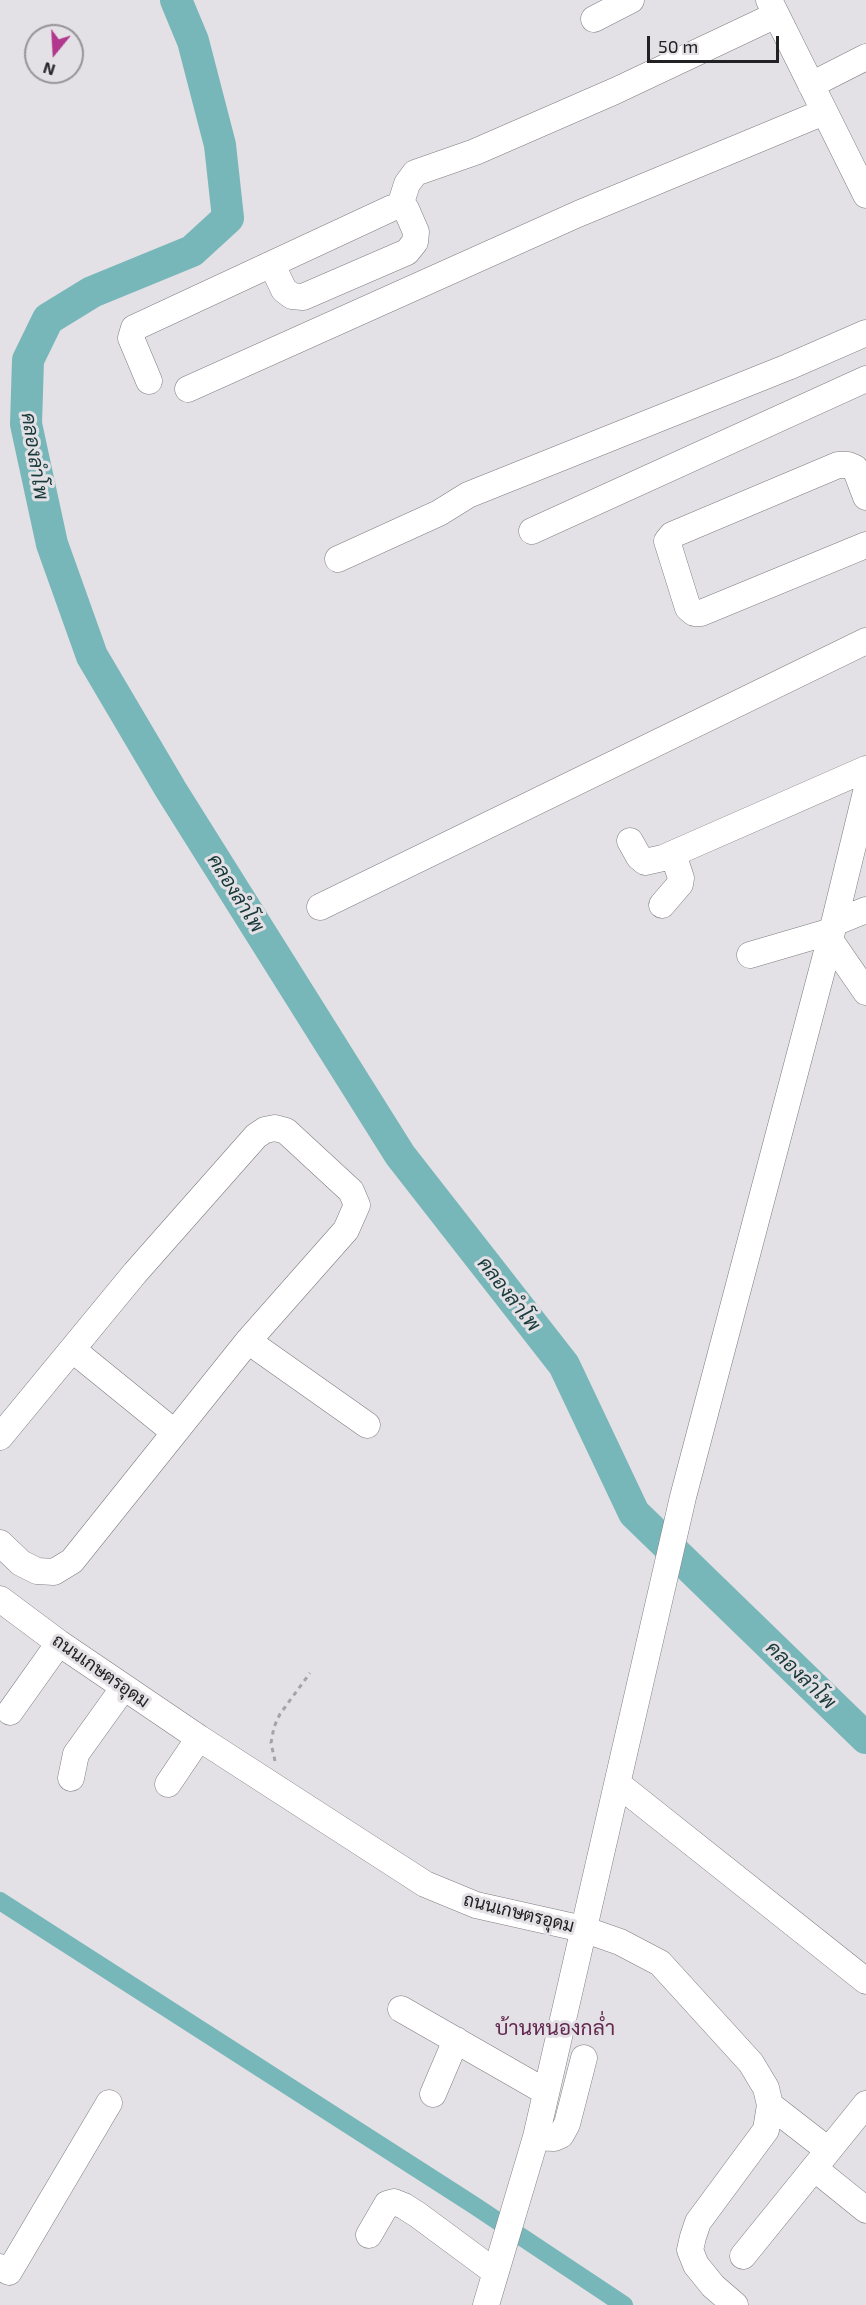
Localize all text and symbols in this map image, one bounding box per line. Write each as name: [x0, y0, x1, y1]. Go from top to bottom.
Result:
north arrow: [24, 24, 84, 84]
scale bar: [650, 24, 782, 62]
text: 50 m: [658, 35, 698, 57]
text: N: [40, 59, 57, 81]
water label: คลองลำโพ: [16, 411, 54, 501]
water label: คลองลำโพ: [203, 849, 269, 937]
water label: คลองลำโพ: [473, 1252, 545, 1336]
street label: ถนนเกษตรอุดม: [48, 1630, 154, 1712]
water label: คลองลำโพ: [761, 1636, 841, 1714]
street label: ถนนเกษตรอุดม: [461, 1889, 577, 1937]
district label: บ้านหนองกล่ำ: [495, 2015, 615, 2041]

